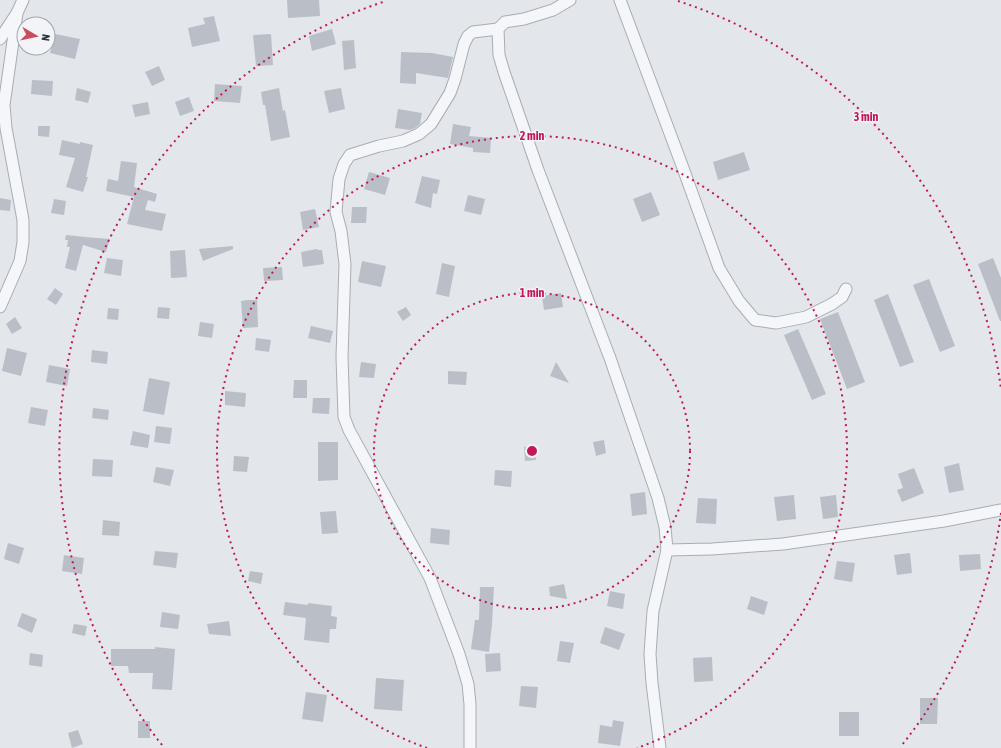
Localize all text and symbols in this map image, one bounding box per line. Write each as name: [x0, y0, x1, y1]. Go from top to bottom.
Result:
north arrow: [16, 16, 56, 56]
text: N: [39, 33, 52, 42]
text: 3 min: [854, 110, 878, 124]
text: 2 min: [520, 129, 544, 143]
text: 1 min: [520, 286, 544, 300]
centre of rings: [525, 444, 539, 458]

